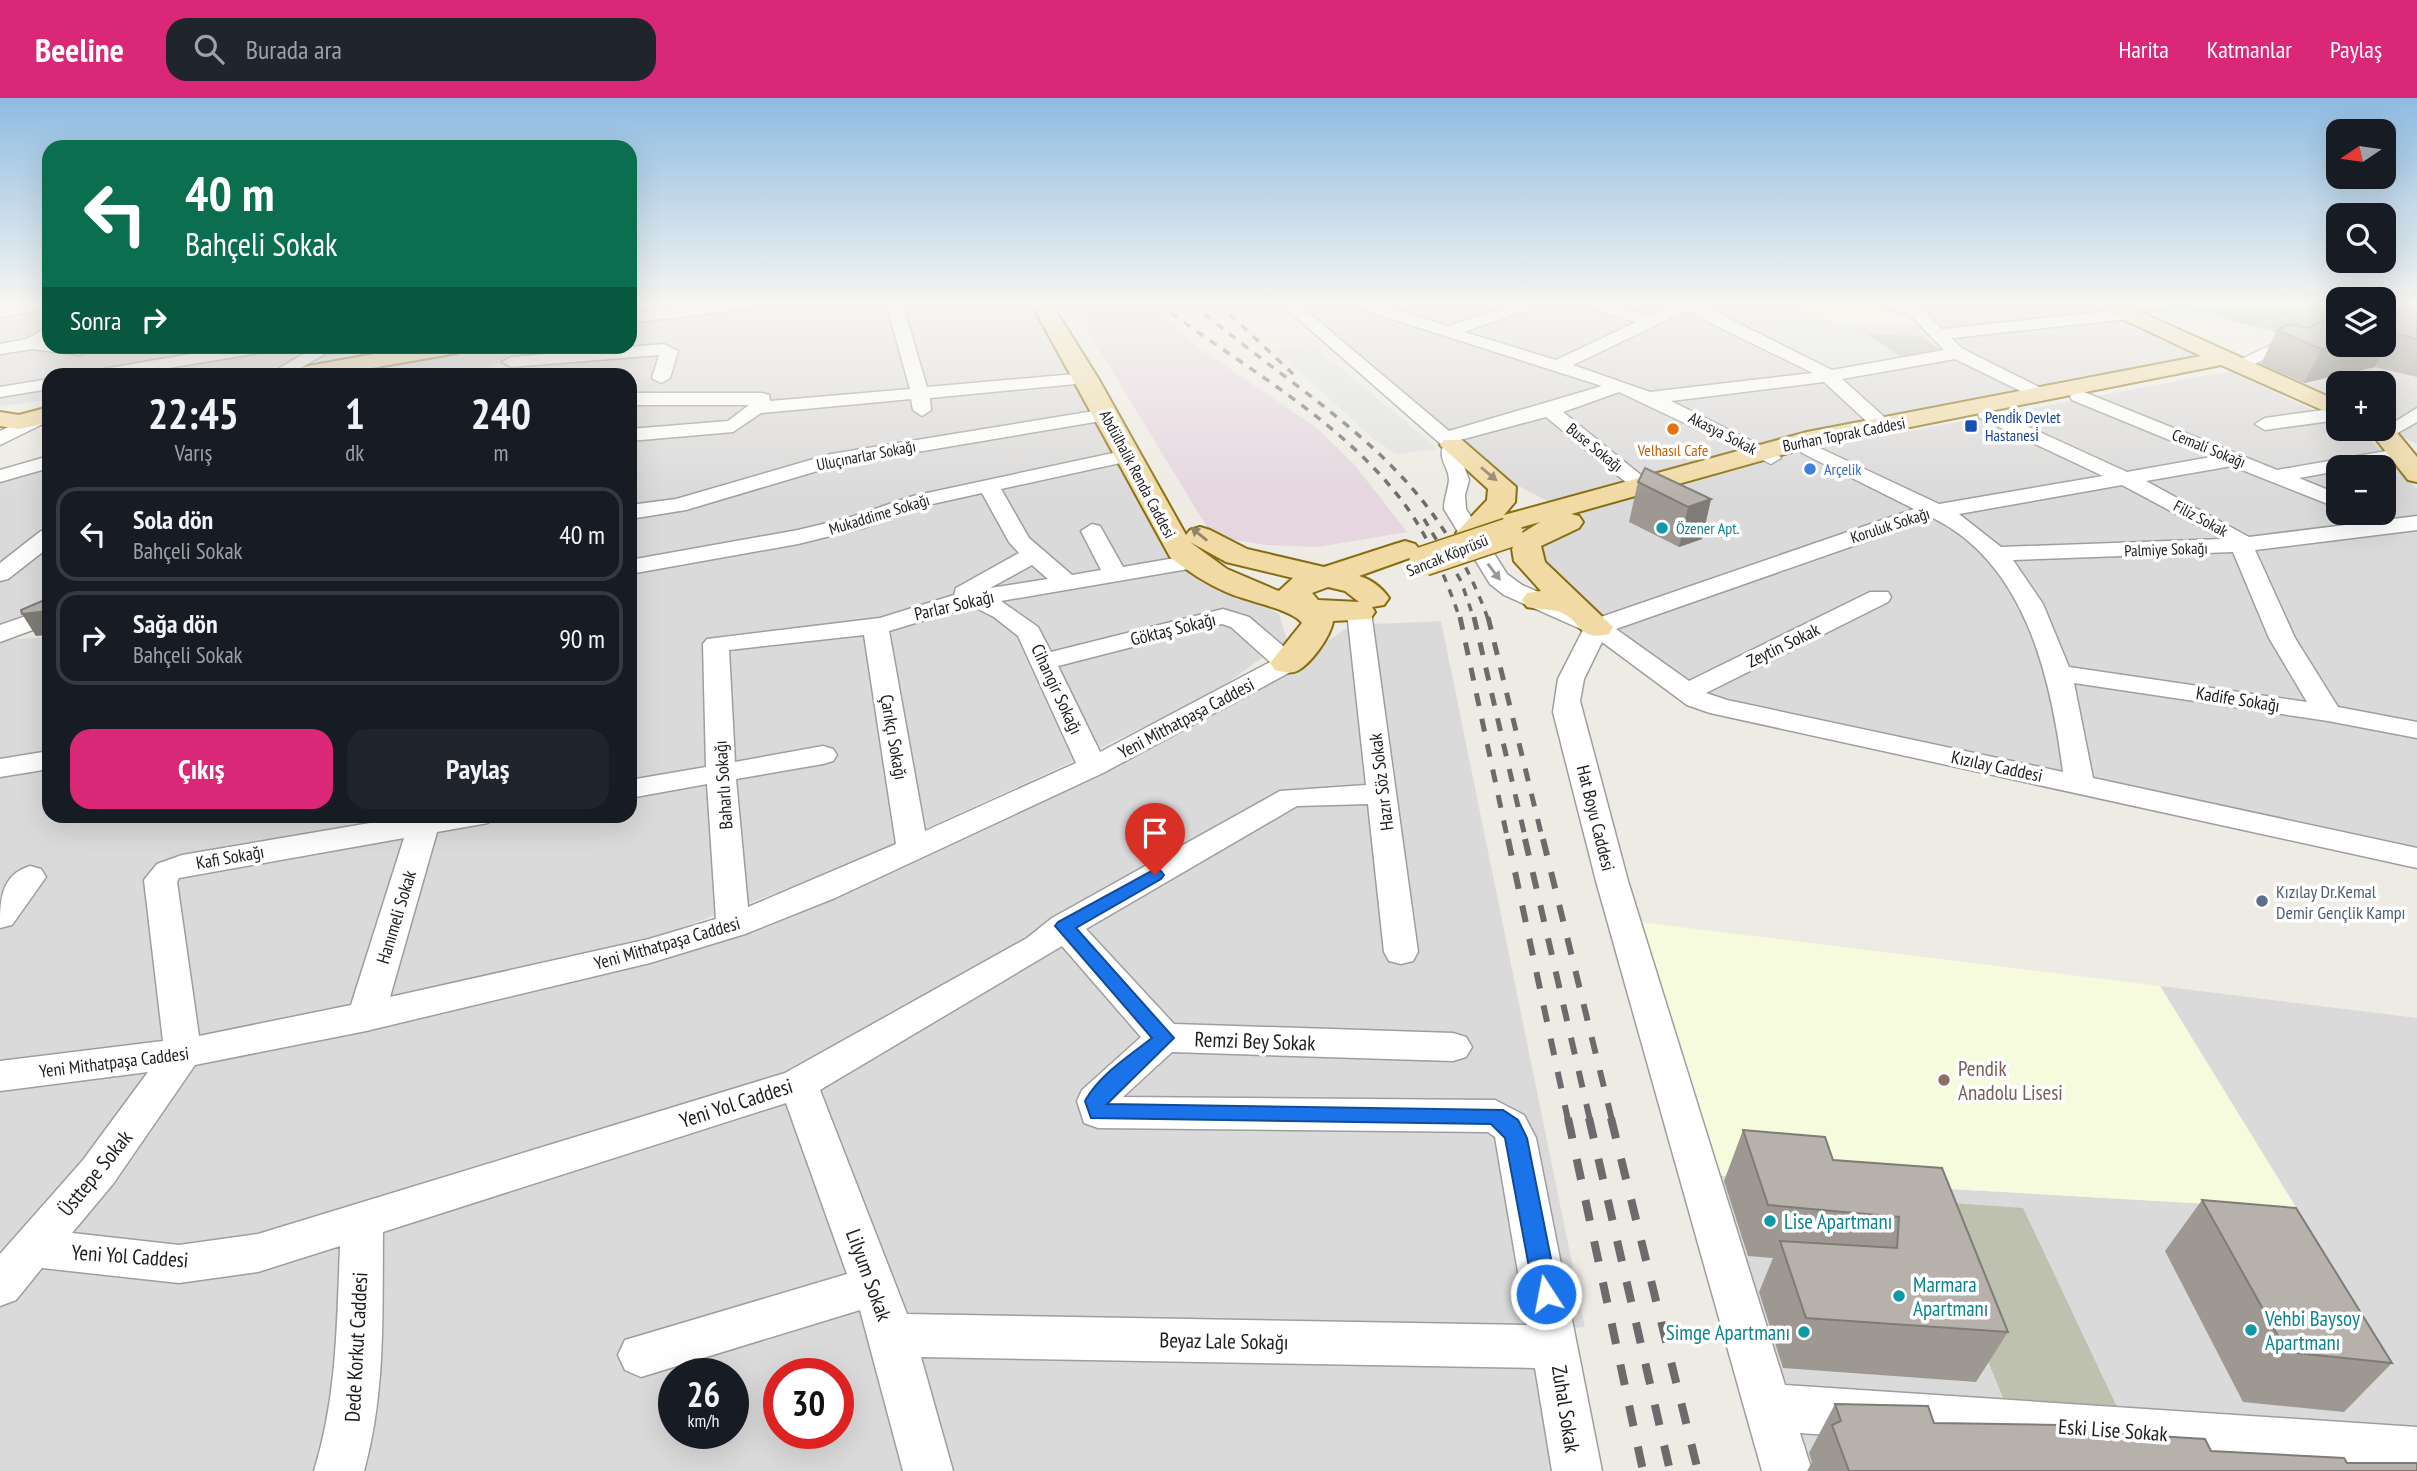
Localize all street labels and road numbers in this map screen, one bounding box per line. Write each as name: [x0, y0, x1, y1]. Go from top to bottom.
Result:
street label: Abdülhalik Renda Caddesi: [1096, 407, 1180, 541]
street label: Akasya Sokak: [1686, 407, 1761, 459]
street label: Burhan Toprak Caddesi: [1781, 412, 1907, 456]
street label: Buse Sokağı: [1563, 418, 1627, 476]
street label: Cemali Sokağı: [2169, 424, 2249, 472]
street label: Uluçınarlar Sokağı: [815, 436, 917, 474]
street label: Mukaddime Sokağı: [826, 489, 932, 539]
street label: Filiz Sokak: [2170, 495, 2232, 541]
street label: Koruluk Sokağı: [1848, 503, 1932, 547]
street label: Sancak Köprüsü: [1403, 530, 1491, 580]
street label: Palmiye Sokağı: [2124, 538, 2208, 560]
street label: Parlar Sokağı: [912, 585, 996, 625]
street label: Göktaş Sokağı: [1128, 607, 1218, 651]
street label: Zeytin Sokak: [1743, 617, 1823, 673]
street label: Cihangir Sokağı: [1026, 640, 1088, 738]
street label: Yeni Mithatpaşa Caddesi: [1114, 672, 1258, 764]
street label: Kadife Sokağı: [2194, 681, 2282, 717]
street label: Çarıkçı Sokağı: [875, 692, 913, 782]
street label: Hazır Söz Sokak: [1364, 732, 1398, 832]
street label: Baharlı Sokağı: [708, 740, 738, 830]
street label: Kızılay Caddesi: [1949, 745, 2045, 787]
street label: Hat Boyu Caddesi: [1572, 763, 1620, 873]
street label: Kafi Sokağı: [194, 840, 266, 874]
street label: Hanımeli Sokak: [371, 868, 421, 966]
street label: Yeni Mithatpaşa Caddesi: [591, 911, 743, 975]
street label: Remzi Bey Sokak: [1194, 1025, 1316, 1057]
street label: Yeni Mithatpaşa Caddesi: [38, 1041, 190, 1083]
street label: Yeni Yol Caddesi: [676, 1072, 796, 1134]
street label: Üsttepe Sokak: [52, 1124, 138, 1222]
street label: Lilyum Sokak: [840, 1225, 898, 1325]
street label: Yeni Yol Caddesi: [71, 1238, 189, 1274]
street label: Dede Korkut Caddesi: [339, 1271, 373, 1423]
street label: Beyaz Lale Sokağı: [1159, 1326, 1289, 1356]
street label: Zuhal Sokak: [1546, 1364, 1586, 1454]
street label: Eski Lise Sokak: [2057, 1413, 2169, 1447]

